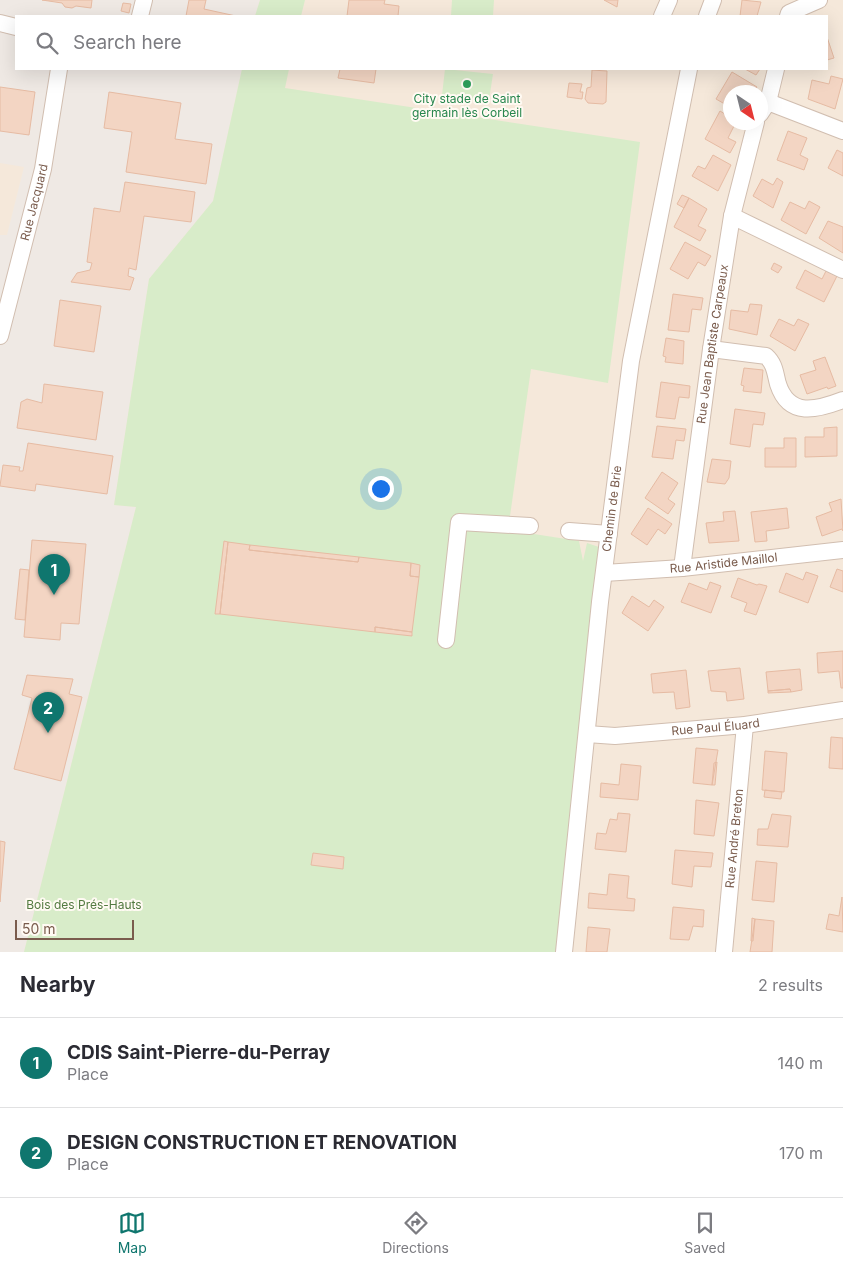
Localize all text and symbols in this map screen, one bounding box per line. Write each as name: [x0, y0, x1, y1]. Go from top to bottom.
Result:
search box: [15, 15, 828, 70]
icon: search: [33, 29, 61, 57]
text: Search here: [73, 31, 182, 54]
marker: City stade de Saint germain lès Corbeil: [461, 78, 473, 90]
north arrow: [723, 85, 768, 130]
place label: City stade de Saint germain lès Corbeil: [412, 91, 522, 120]
street label: Rue Jacquard: [17, 163, 51, 242]
street label: Rue Jean Baptiste Carpeaux: [693, 263, 731, 425]
street label: Chemin de Brie: [599, 464, 625, 553]
your location: [368, 476, 394, 502]
street label: Rue Aristide Maillol: [669, 549, 778, 576]
pin: 1: [38, 554, 70, 595]
pin: 2: [32, 692, 64, 733]
street label: Rue Paul Éluard: [671, 715, 761, 738]
street label: Rue André Breton: [722, 788, 746, 889]
park label: Bois des Prés-Hauts: [26, 897, 142, 912]
scale bar: [15, 917, 134, 940]
text: 50 m: [22, 920, 56, 937]
text: Nearby: [20, 972, 95, 997]
text: 2 results: [758, 975, 823, 995]
text: CDIS Saint-Pierre-du-Perray: [67, 1041, 330, 1064]
text: 1: [33, 1053, 39, 1073]
text: 140 m: [778, 1053, 823, 1073]
text: Place: [67, 1064, 109, 1084]
text: DESIGN CONSTRUCTION ET RENOVATION: [67, 1131, 457, 1154]
text: 2: [31, 1143, 41, 1163]
text: 170 m: [779, 1143, 823, 1163]
text: Place: [67, 1154, 109, 1174]
tab: Map: [118, 1209, 147, 1256]
tab: Directions: [382, 1209, 449, 1256]
tab: Saved: [684, 1209, 725, 1256]

